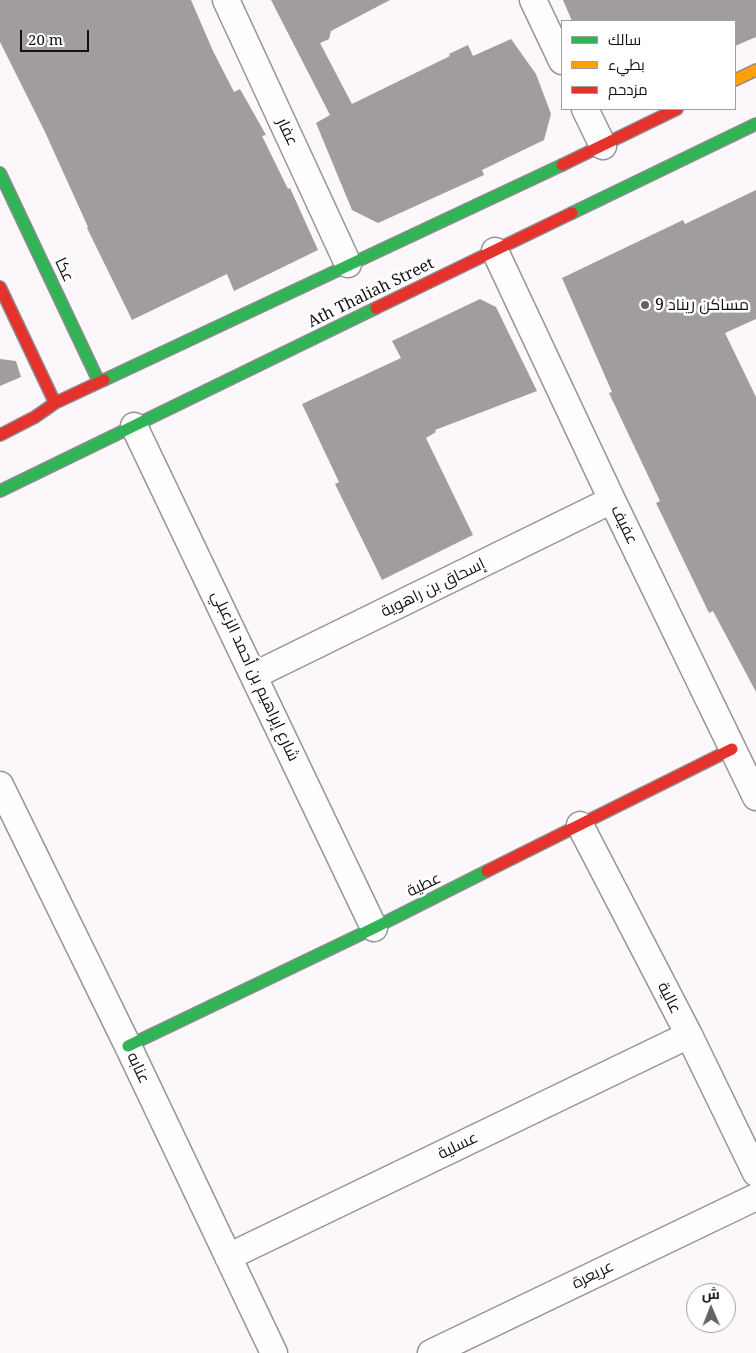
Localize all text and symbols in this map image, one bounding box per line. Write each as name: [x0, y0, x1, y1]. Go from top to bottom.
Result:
scale bar: [22, 20, 91, 52]
legend: [561, 20, 736, 110]
text: 20 m: [28, 29, 63, 49]
text: سالك: [608, 29, 641, 49]
text: بطيء: [608, 54, 645, 74]
text: مزدحم: [608, 79, 648, 99]
street label: عفار: [272, 115, 302, 149]
street label: Ath Thaliah Street: [305, 254, 437, 332]
street label: عكا: [50, 255, 78, 285]
place label: مساكن ريناد 9: [655, 295, 749, 315]
marker: مساكن ريناد 9: [639, 299, 651, 311]
street label: عفيف: [606, 502, 642, 548]
street label: إسحاق بن راهوية: [378, 554, 488, 622]
street label: شارع إبراهيم بن أحمد الزعبلي: [207, 588, 303, 764]
street label: عطية: [404, 869, 444, 901]
street label: عالية: [653, 979, 685, 1017]
street label: عنابه: [122, 1049, 154, 1087]
street label: عسلية: [435, 1128, 481, 1164]
street label: عريعرة: [569, 1257, 617, 1293]
north arrow: [686, 1283, 736, 1333]
text: ش: [702, 1284, 720, 1303]

